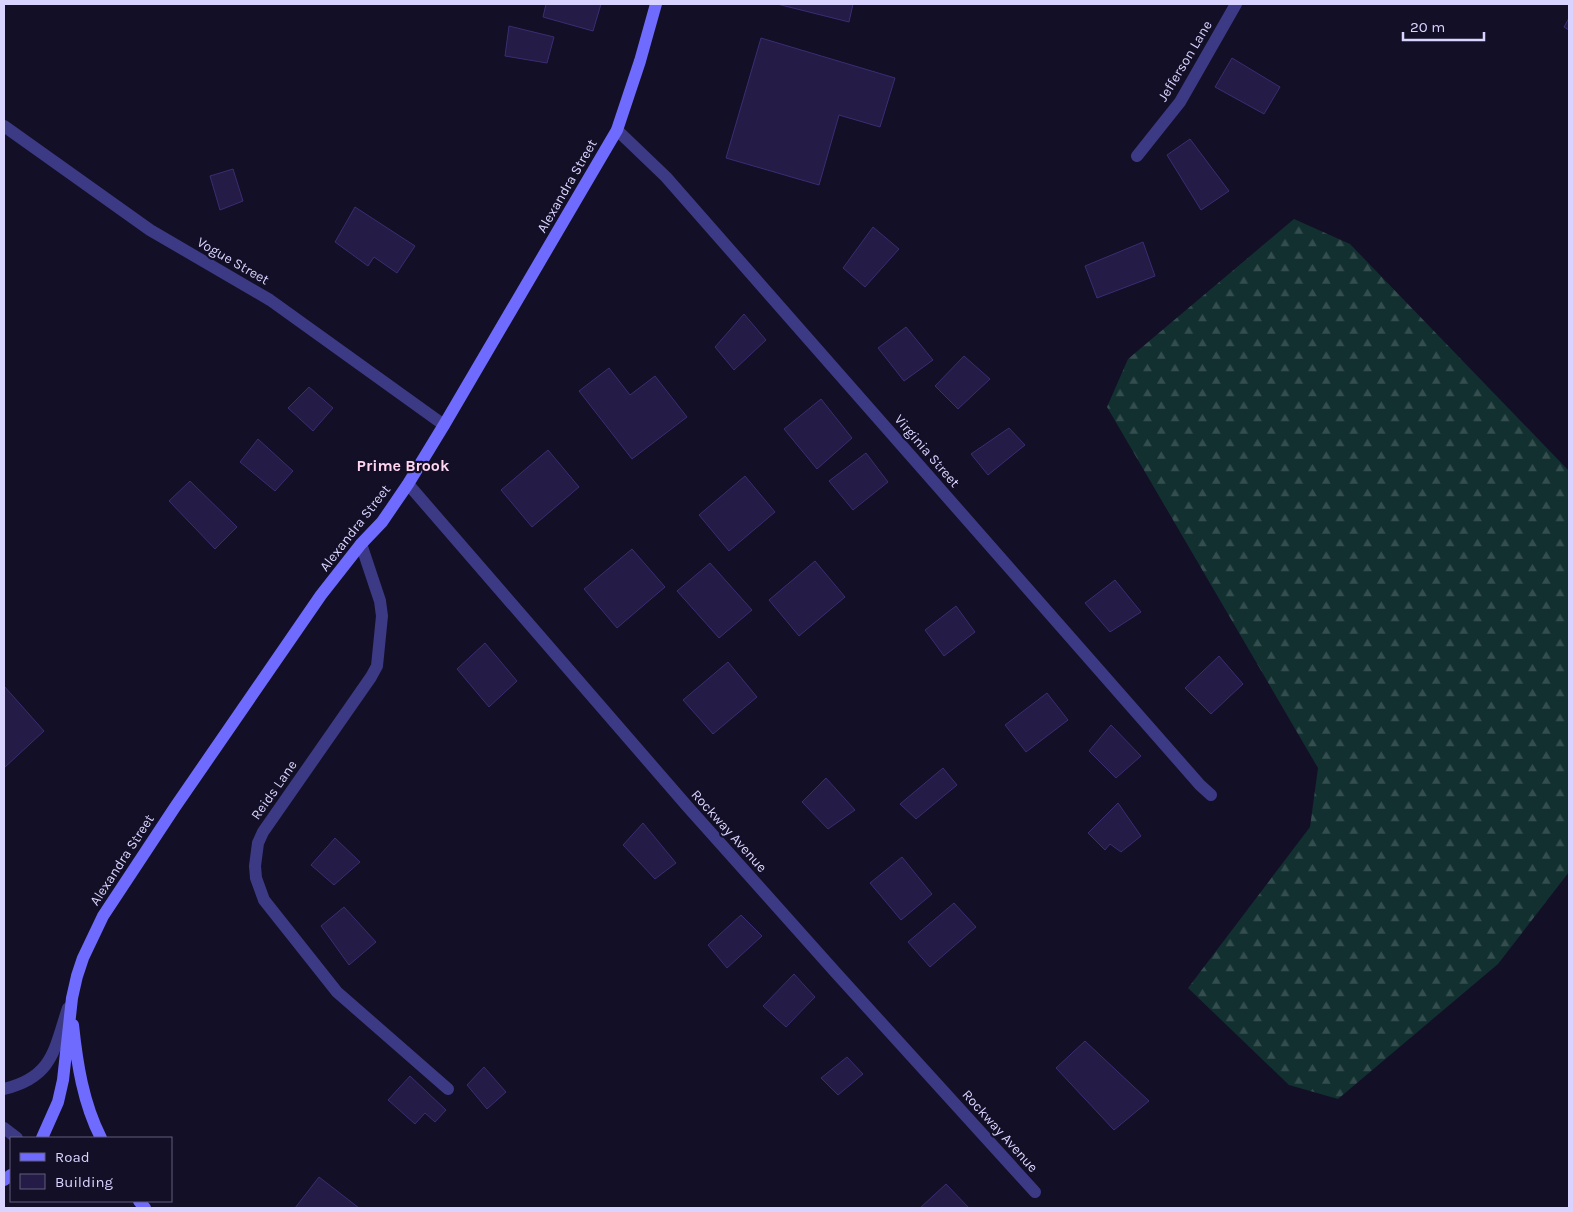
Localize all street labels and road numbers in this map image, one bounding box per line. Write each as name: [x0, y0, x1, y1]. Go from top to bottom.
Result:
street label: Jefferson Lane: [1154, 17, 1216, 105]
street label: Alexandra Street: [533, 136, 601, 236]
street label: Vogue Street: [194, 234, 272, 288]
street label: Virginia Street: [891, 411, 963, 491]
street label: Alexandra Street: [316, 481, 394, 575]
street label: Reids Lane: [247, 757, 301, 823]
street label: Rockway Avenue: [688, 786, 770, 876]
street label: Alexandra Street: [86, 811, 158, 909]
street label: Rockway Avenue: [959, 1086, 1041, 1176]

